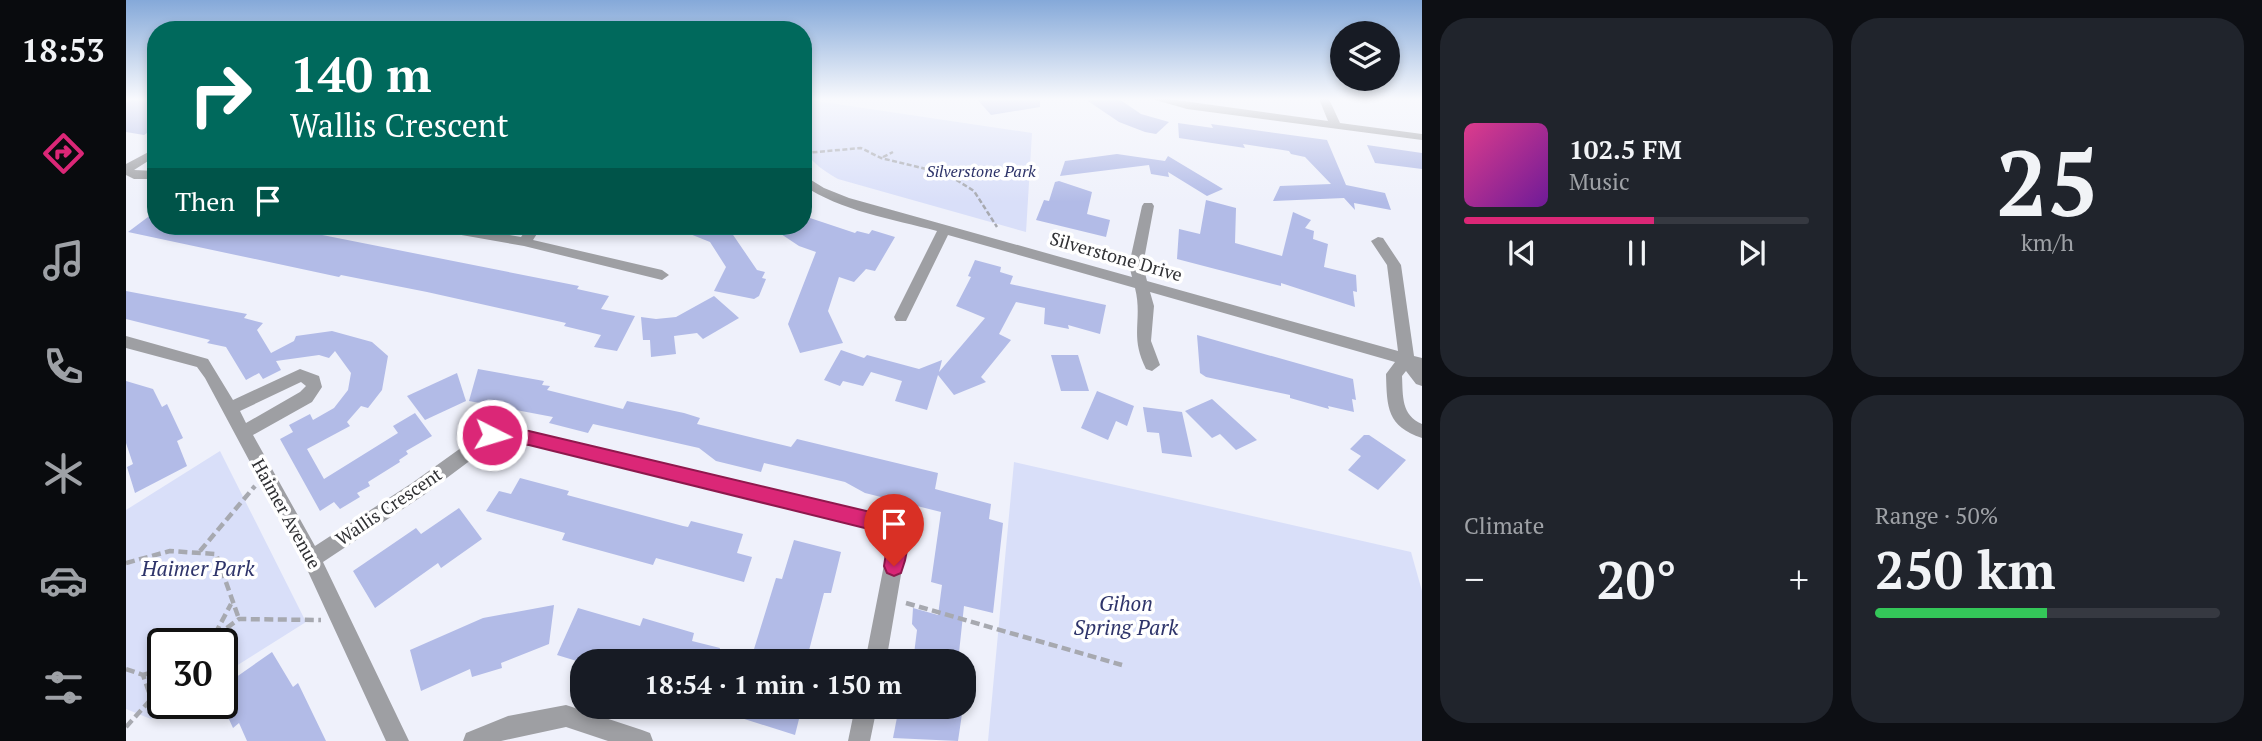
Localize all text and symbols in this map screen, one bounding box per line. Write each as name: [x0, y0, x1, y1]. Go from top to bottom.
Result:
map controls: [1330, 21, 1400, 91]
button: layers: [1330, 21, 1400, 91]
text: 18:53: [21, 29, 105, 71]
text: 140 m: [290, 41, 432, 106]
icon: right: [175, 49, 266, 140]
text: Wallis Crescent: [290, 104, 509, 146]
text: 25: [1996, 121, 2099, 242]
icon: directions: [39, 129, 88, 178]
text: 102.5 FM: [1569, 132, 1682, 166]
park label: Silverstone Park: [926, 160, 1036, 182]
text: Music: [1569, 166, 1630, 197]
icon: arrive: [249, 182, 287, 220]
text: Then: [175, 184, 235, 218]
street label: Silverstone Drive: [1047, 226, 1185, 286]
text: km/h: [2021, 227, 2074, 258]
icon: previous: [1503, 234, 1541, 272]
icon: pause: [1618, 234, 1656, 272]
icon: next: [1733, 234, 1771, 272]
icon: music: [39, 236, 88, 285]
icon: phone: [39, 342, 88, 391]
position arrow: [455, 398, 529, 472]
icon: climate: [39, 449, 88, 498]
street label: Haimer Avenue: [247, 454, 327, 573]
street label: Wallis Crescent: [331, 462, 446, 551]
pin: [864, 494, 924, 566]
text: Range · 50%: [1875, 500, 1998, 531]
icon: arrive: [875, 505, 913, 543]
text: Climate: [1464, 510, 1544, 541]
text: 250 km: [1875, 535, 2056, 604]
text: 20°: [1596, 545, 1677, 614]
park label: Haimer Park: [140, 554, 255, 582]
text: −: [1464, 554, 1484, 604]
text: +: [1789, 554, 1809, 604]
icon: car: [39, 556, 88, 605]
park label: Gihon Spring Park: [1074, 589, 1179, 641]
speed limit sign: 30: [147, 628, 238, 719]
icon: filters: [39, 663, 88, 712]
text: 18:54 · 1 min · 150 m: [644, 667, 902, 701]

